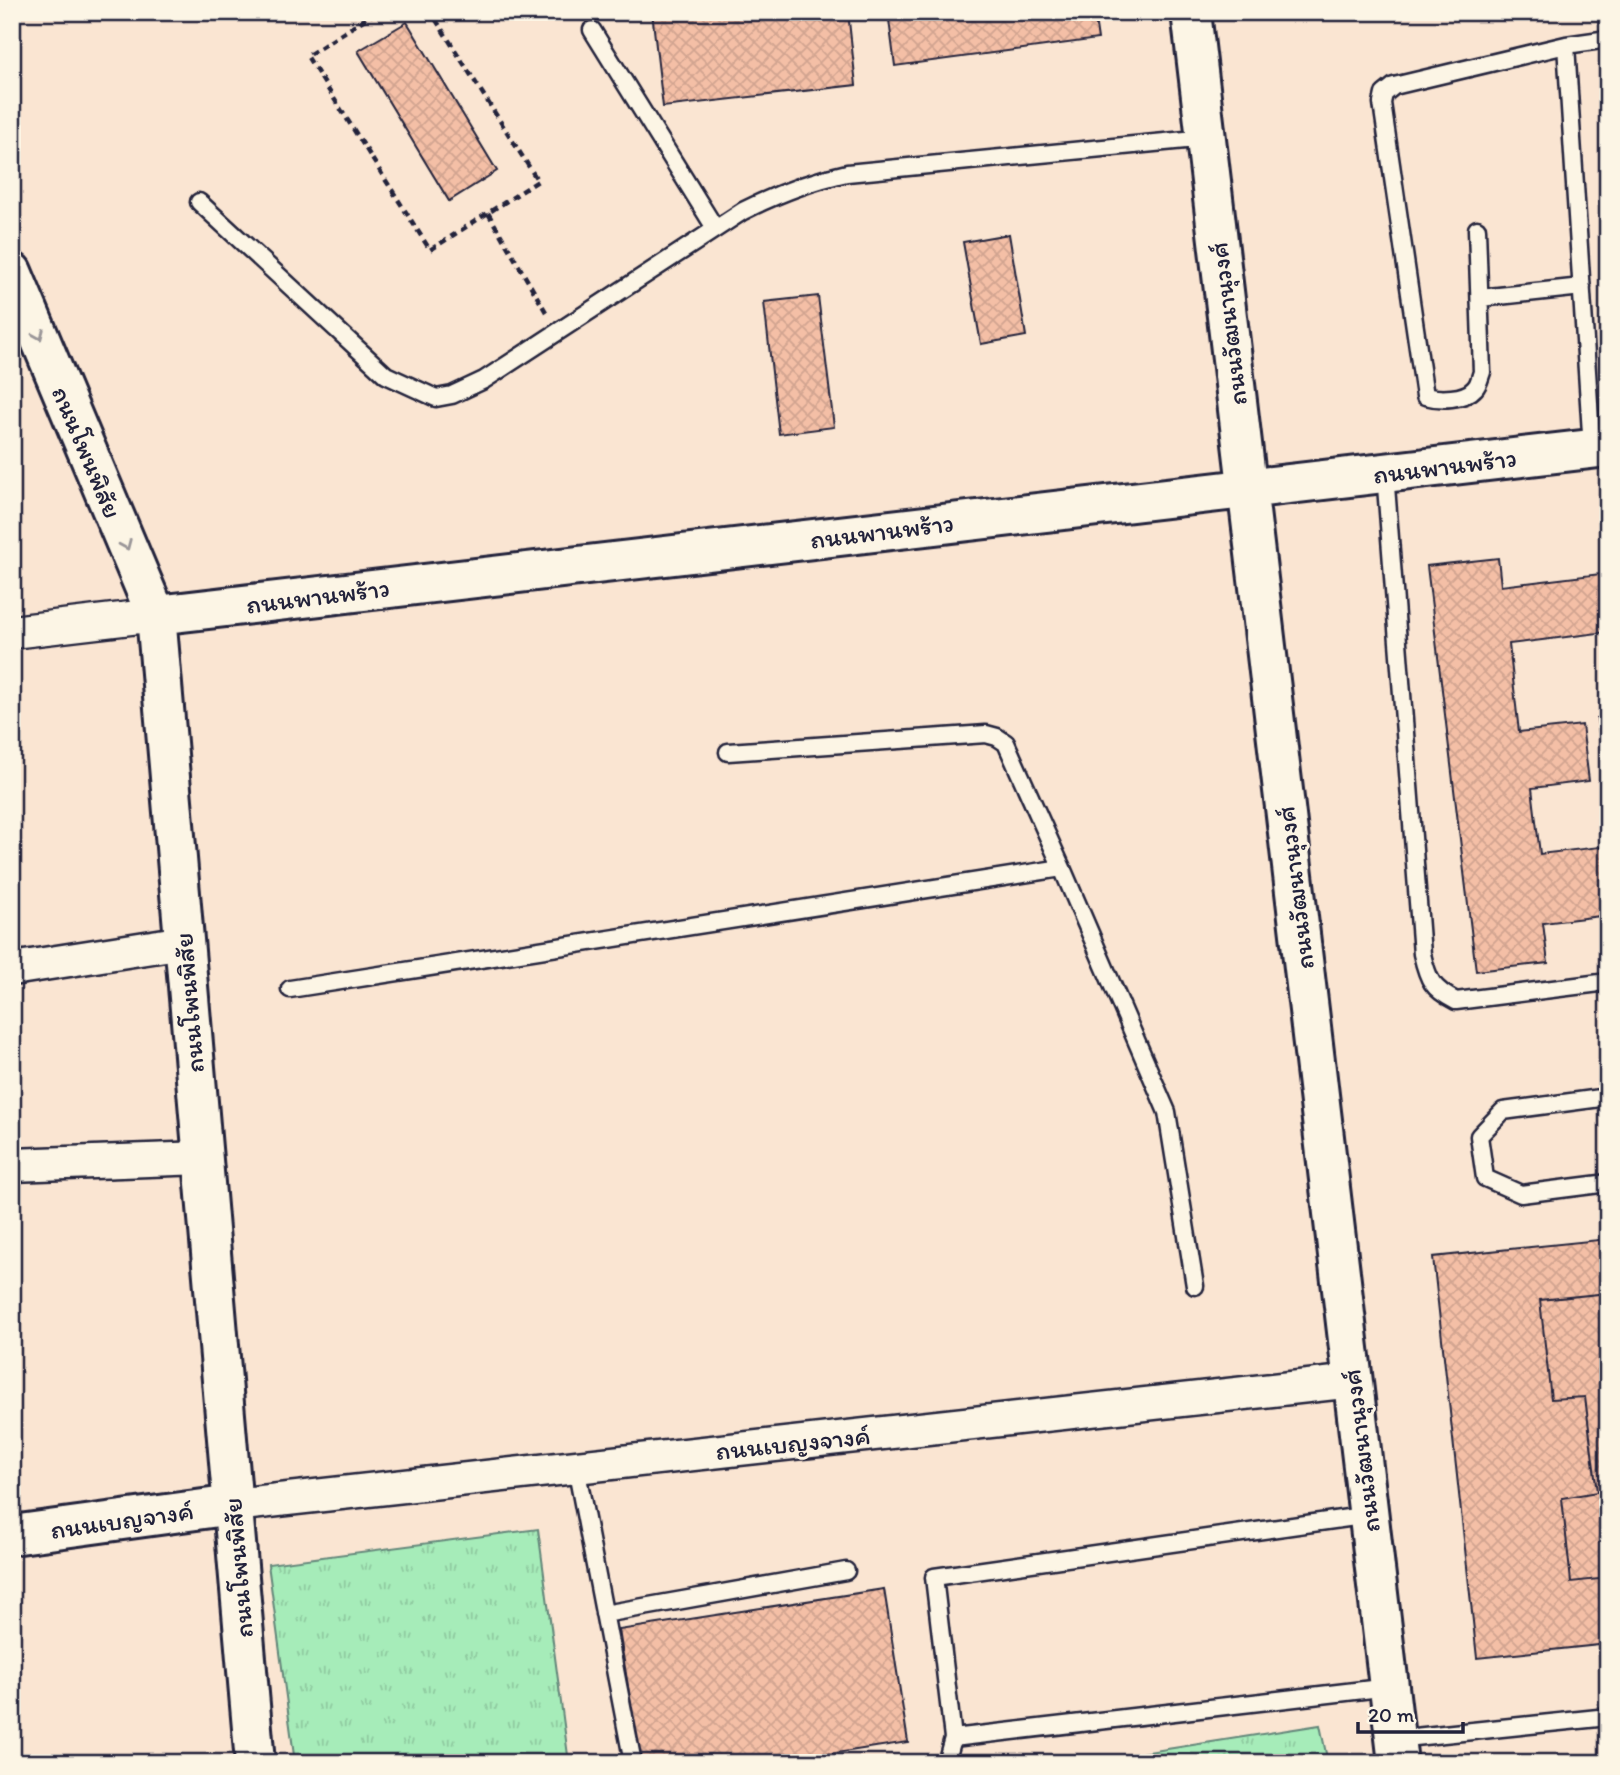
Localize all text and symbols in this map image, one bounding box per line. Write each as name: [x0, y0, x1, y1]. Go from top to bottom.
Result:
street label: ถนนวัฒนานุวงศ์: [1202, 240, 1256, 407]
one-way arrow: [30, 328, 44, 340]
street label: ถนนโพนพิสัย: [45, 381, 129, 523]
street label: ถนนพานพร้าว: [1371, 441, 1519, 491]
street label: ถนนพานพร้าว: [808, 506, 956, 556]
one-way arrow: [118, 538, 132, 550]
street label: ถนนพานพร้าว: [244, 571, 392, 621]
street label: ถนนวัฒนานุวงศ์: [1269, 804, 1323, 971]
street label: ถนนโพนพิสัย: [167, 932, 211, 1074]
street label: ถนนวัฒนานุวงศ์: [1335, 1367, 1389, 1534]
street label: ถนนเบญงจางค์: [714, 1419, 872, 1467]
street label: ถนนเบญจางค์: [48, 1494, 196, 1546]
street label: ถนนโพนพิสัย: [216, 1497, 260, 1639]
scale bar: [1358, 1691, 1462, 1735]
text: 20 m: [1368, 1702, 1415, 1727]

